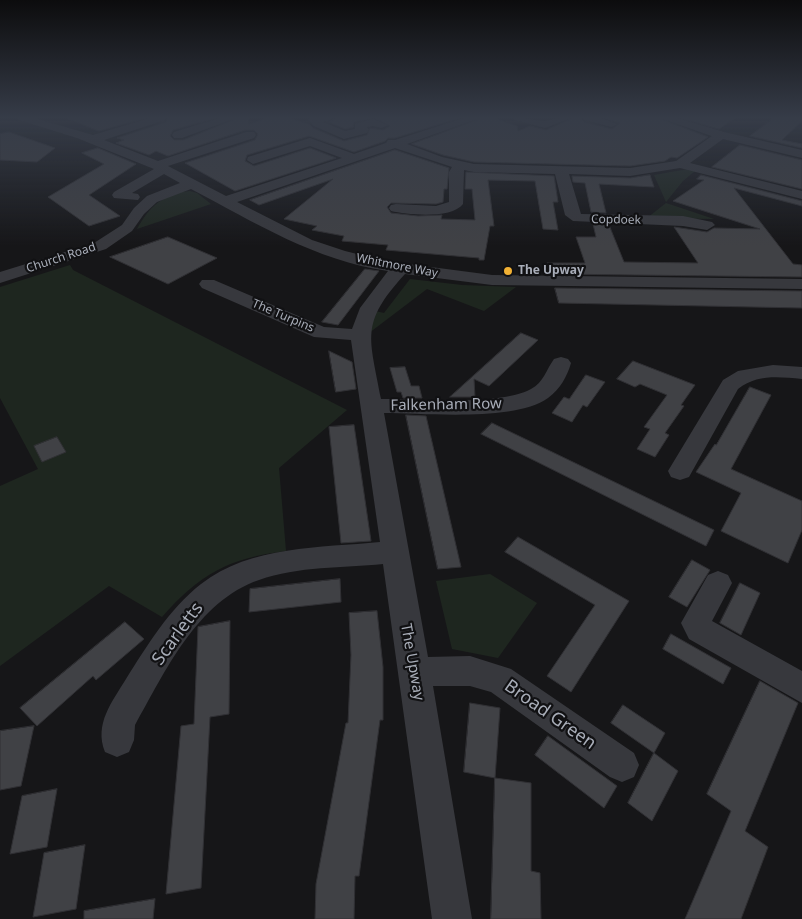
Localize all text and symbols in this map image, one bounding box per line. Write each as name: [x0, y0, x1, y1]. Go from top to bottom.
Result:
street label: Copdoek: [591, 212, 641, 228]
street label: Church Road: [24, 240, 98, 276]
street label: Whitmore Way: [355, 251, 439, 281]
place label: The Upway: [518, 264, 584, 278]
marker: The Upway: [502, 265, 514, 277]
street label: The Turpins: [250, 296, 316, 336]
street label: Falkenham Row: [390, 395, 502, 415]
street label: Scarletts: [148, 598, 208, 670]
street label: The Upway: [396, 622, 428, 702]
street label: Broad Green: [500, 675, 600, 755]

